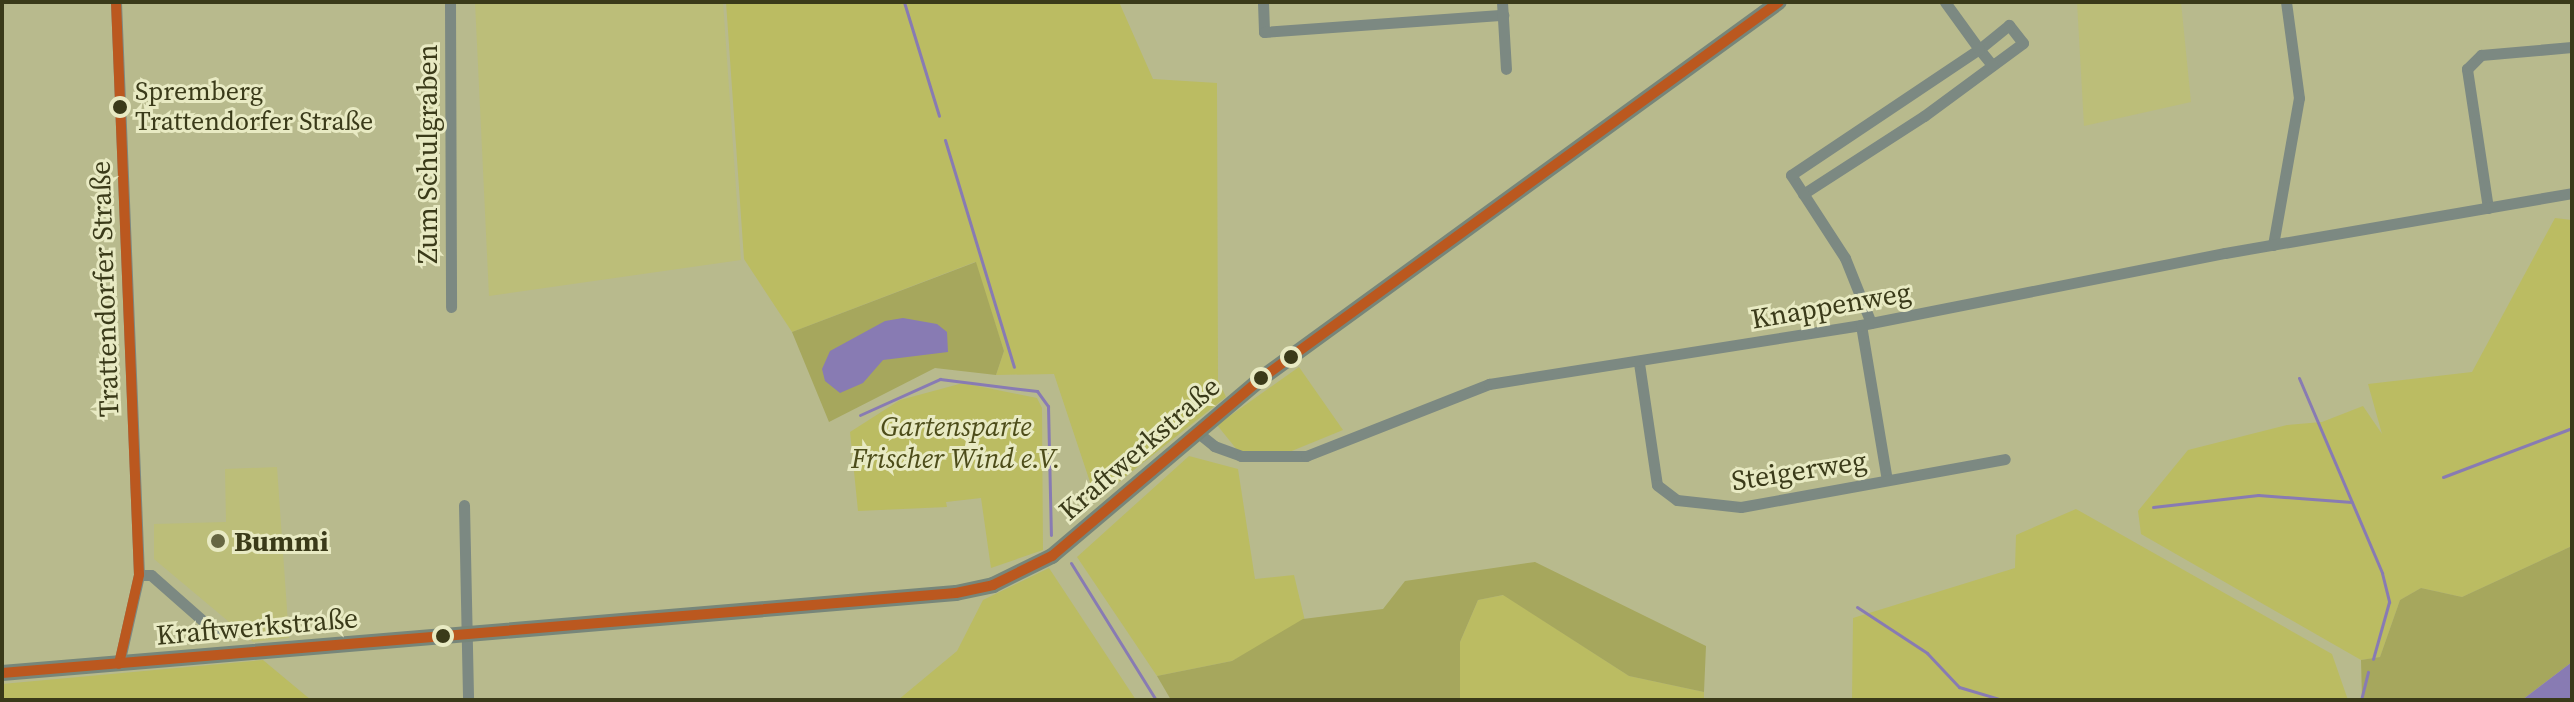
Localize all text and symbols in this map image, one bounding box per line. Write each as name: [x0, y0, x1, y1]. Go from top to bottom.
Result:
street label: Zum Schulgraben: [410, 44, 444, 264]
place label: Spremberg Trattendorfer Straße: [135, 76, 373, 138]
marker: Spremberg Trattendorfer Straße: [112, 99, 128, 115]
street label: Trattendorfer Straße: [83, 160, 125, 418]
street label: Knappenweg: [1748, 274, 1914, 336]
unlabelled marker: [1283, 349, 1299, 365]
street label: Kraftwerkstraße: [1052, 369, 1226, 527]
unlabelled marker: [1253, 370, 1269, 386]
park label: Gartensparte Frischer Wind e.V.: [851, 409, 1061, 475]
street label: Steigerweg: [1729, 443, 1869, 497]
place label: Bummi: [234, 524, 329, 558]
marker: Bummi: [209, 532, 227, 550]
street label: Kraftwerkstraße: [155, 600, 359, 652]
unlabelled marker: [435, 628, 451, 644]

